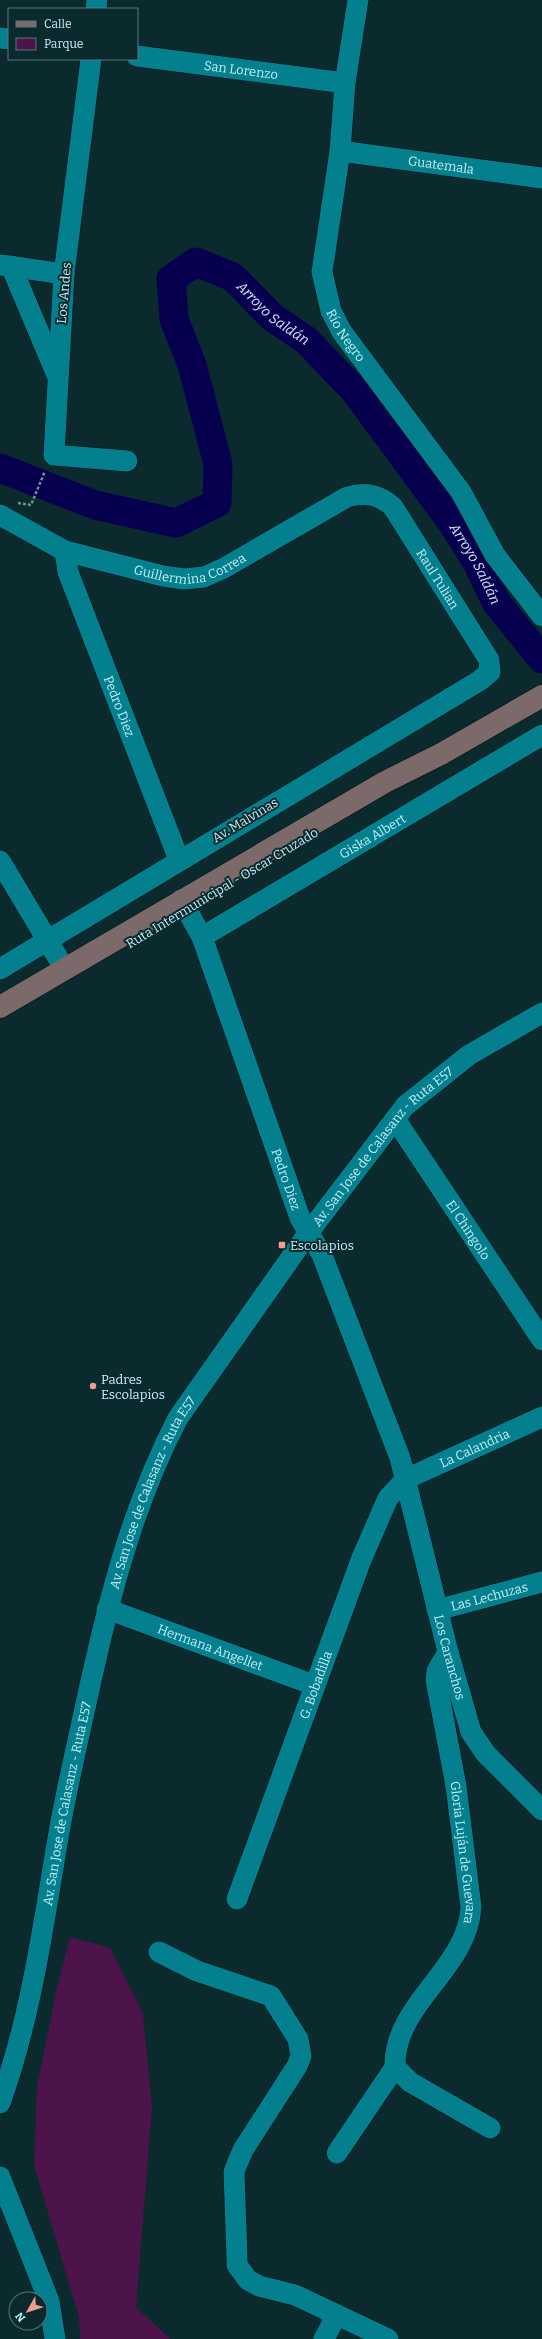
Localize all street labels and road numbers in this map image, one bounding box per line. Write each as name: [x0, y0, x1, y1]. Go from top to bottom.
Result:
street label: San Lorenzo: [203, 57, 279, 82]
street label: Guatemala: [407, 153, 475, 176]
street label: Los Andes: [54, 262, 74, 324]
street label: Río Negro: [324, 306, 369, 364]
street label: Raul Tulian: [414, 546, 463, 612]
street label: Guillermina Correa: [132, 550, 248, 587]
street label: Pedro Diez: [101, 673, 138, 739]
street label: Av. Malvinas: [209, 794, 281, 846]
street label: Giska Albert: [336, 810, 408, 861]
street label: Ruta Intermunicipal - Oscar Cruzado: [123, 825, 321, 951]
street label: Av. San Jose de Calasanz - Ruta E57: [309, 1063, 456, 1229]
street label: Pedro Diez: [269, 1146, 304, 1212]
street label: El Chingolo: [443, 1197, 494, 1262]
street label: Av. San Jose de Calasanz - Ruta E57: [106, 1393, 199, 1591]
street label: La Calandria: [437, 1425, 512, 1470]
street label: Las Lechuzas: [449, 1579, 529, 1614]
street label: Los Caranchos: [432, 1613, 469, 1701]
street label: Hermana Angellet: [156, 1621, 265, 1673]
street label: G. Bobadilla: [296, 1649, 335, 1721]
street label: Av. San Jose de Calasanz - Ruta E57: [39, 1700, 94, 1907]
street label: Gloria Luján de Guevara: [448, 1780, 479, 1926]

